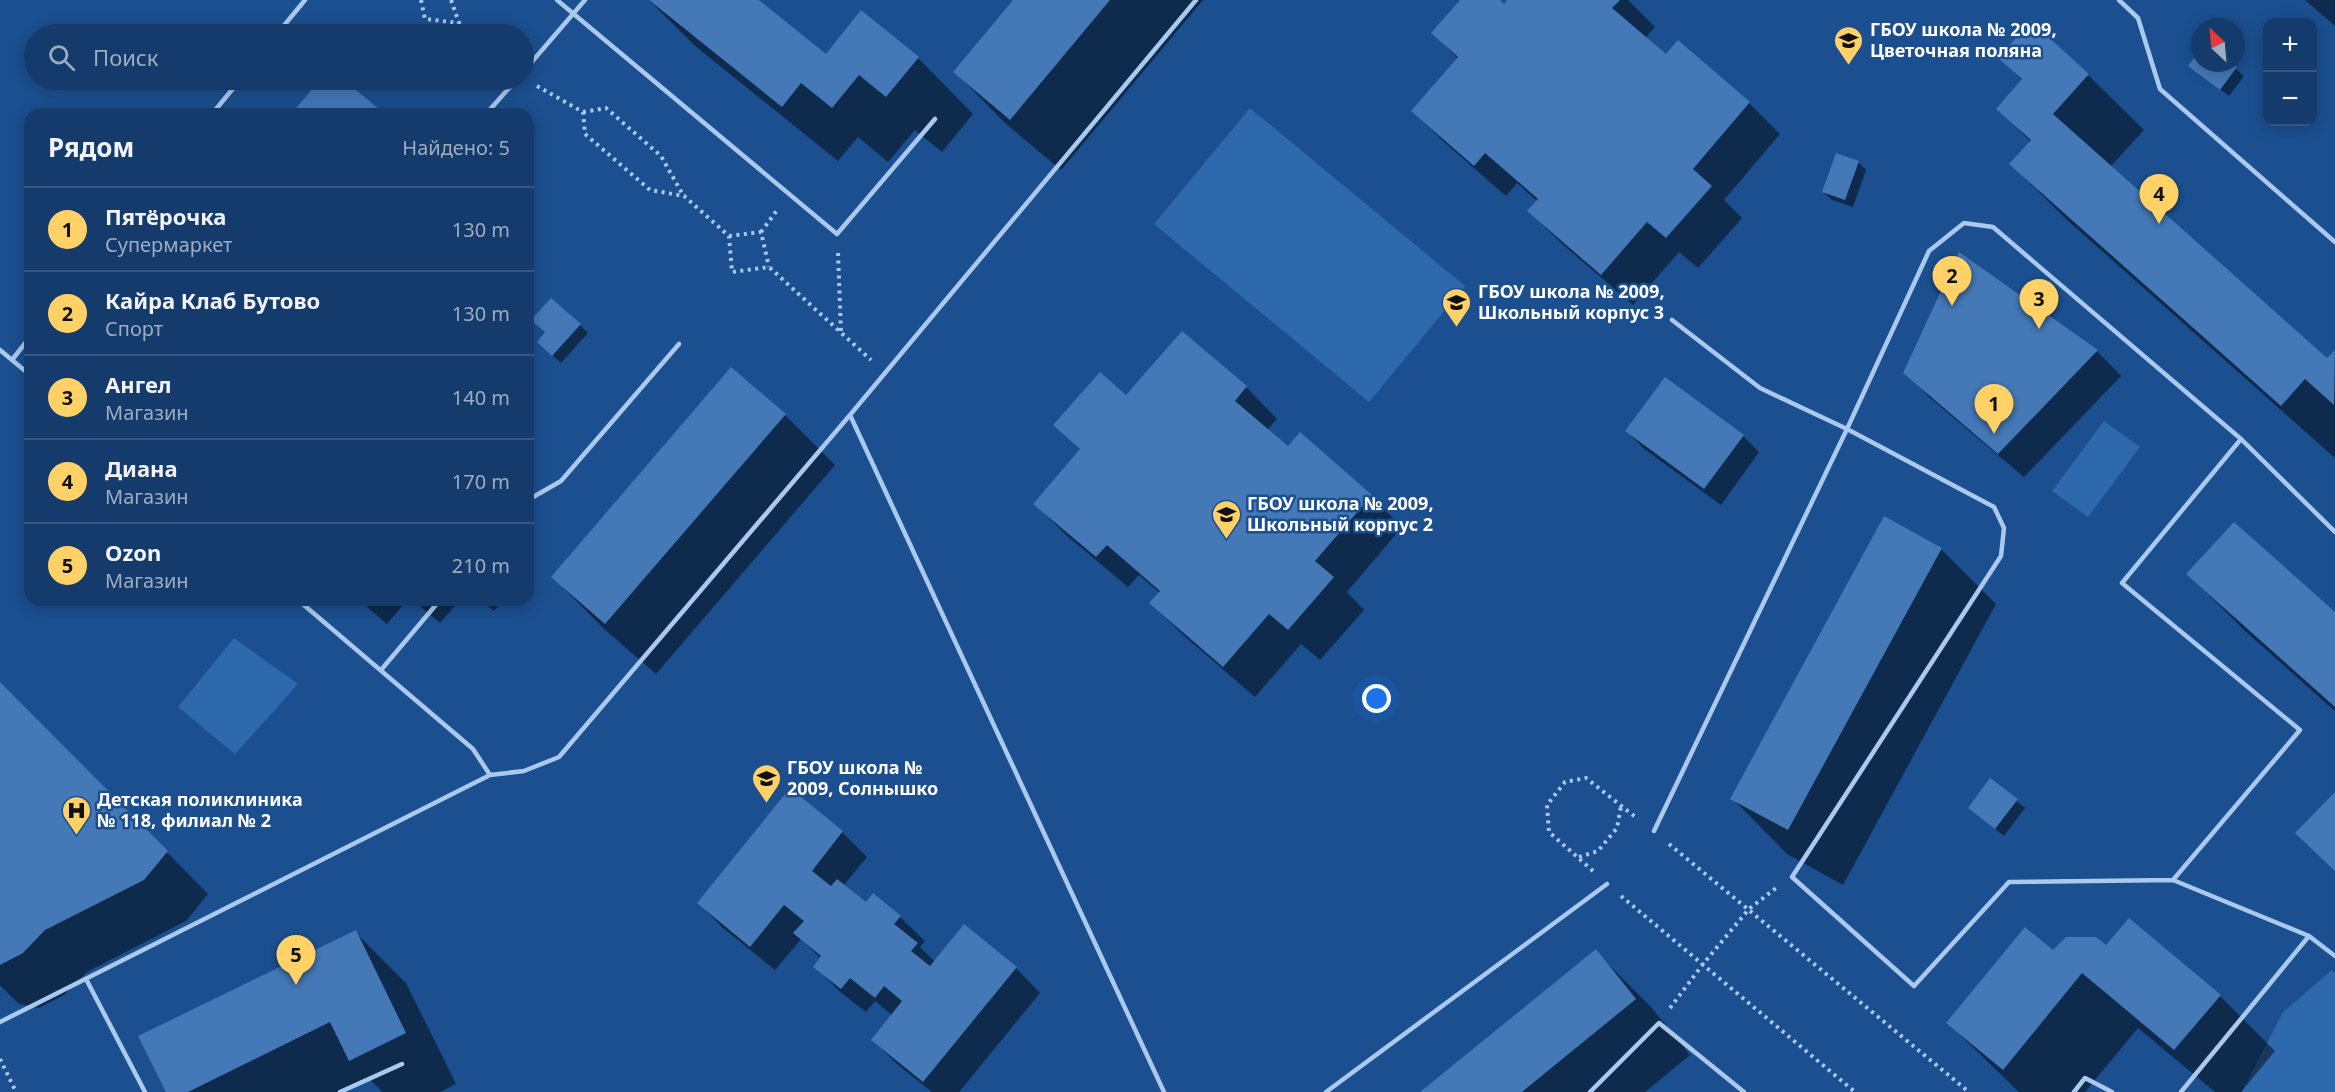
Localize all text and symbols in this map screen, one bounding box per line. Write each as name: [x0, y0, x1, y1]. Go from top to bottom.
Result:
place label: ГБОУ школа № 2009, Цветочная поляна: [1870, 17, 2057, 62]
north arrow: [2191, 18, 2245, 72]
map controls: [2263, 18, 2317, 126]
button: +: [2263, 18, 2317, 72]
search box: [24, 24, 534, 90]
school or university icon: ГБОУ школа № 2009, Цветочная поляна: [1833, 24, 1865, 66]
icon: search: [45, 41, 78, 74]
text: Поиск: [93, 42, 158, 72]
button: −: [2263, 72, 2317, 126]
text: Рядом: [48, 129, 134, 165]
text: Найдено: 5: [402, 134, 510, 161]
pin: 4: [2140, 174, 2178, 224]
text: Пятёрочка: [105, 201, 226, 231]
text: 1: [62, 216, 73, 243]
text: 130 m: [452, 216, 510, 243]
text: Супермаркет: [105, 231, 232, 258]
pin: 2: [1932, 256, 1972, 306]
place label: ГБОУ школа № 2009, Школьный корпус 3: [1478, 279, 1665, 324]
pin: 3: [2020, 280, 2058, 329]
text: Кайра Клаб Бутово: [105, 285, 320, 315]
school or university icon: ГБОУ школа № 2009, Школьный корпус 3: [1441, 286, 1473, 328]
text: 2: [62, 300, 73, 327]
text: 130 m: [452, 300, 510, 327]
text: Спорт: [105, 315, 163, 342]
text: Ангел: [105, 369, 171, 399]
text: 3: [62, 384, 73, 411]
text: 140 m: [452, 384, 510, 411]
pin: 1: [1974, 384, 2014, 434]
text: Магазин: [105, 399, 189, 426]
text: Диана: [105, 453, 178, 483]
text: 4: [62, 468, 73, 495]
text: 170 m: [452, 468, 510, 495]
text: Магазин: [105, 483, 189, 510]
place label: ГБОУ школа № 2009, Школьный корпус 2: [1247, 491, 1434, 536]
school or university icon: ГБОУ школа № 2009, Школьный корпус 2: [1210, 498, 1242, 540]
text: Ozon: [105, 537, 161, 567]
text: 5: [62, 552, 73, 579]
text: 210 m: [452, 552, 510, 579]
text: Магазин: [105, 567, 189, 594]
your location: [1362, 684, 1391, 713]
place label: ГБОУ школа № 2009, Солнышко: [787, 755, 938, 800]
school or university icon: ГБОУ школа № 2009, Солнышко: [750, 762, 782, 804]
place label: Детская поликлиника № 118, филиал № 2: [97, 787, 303, 832]
hospital icon: Детская поликлиника № 118, филиал № 2: [60, 794, 92, 836]
pin: 5: [276, 936, 316, 985]

